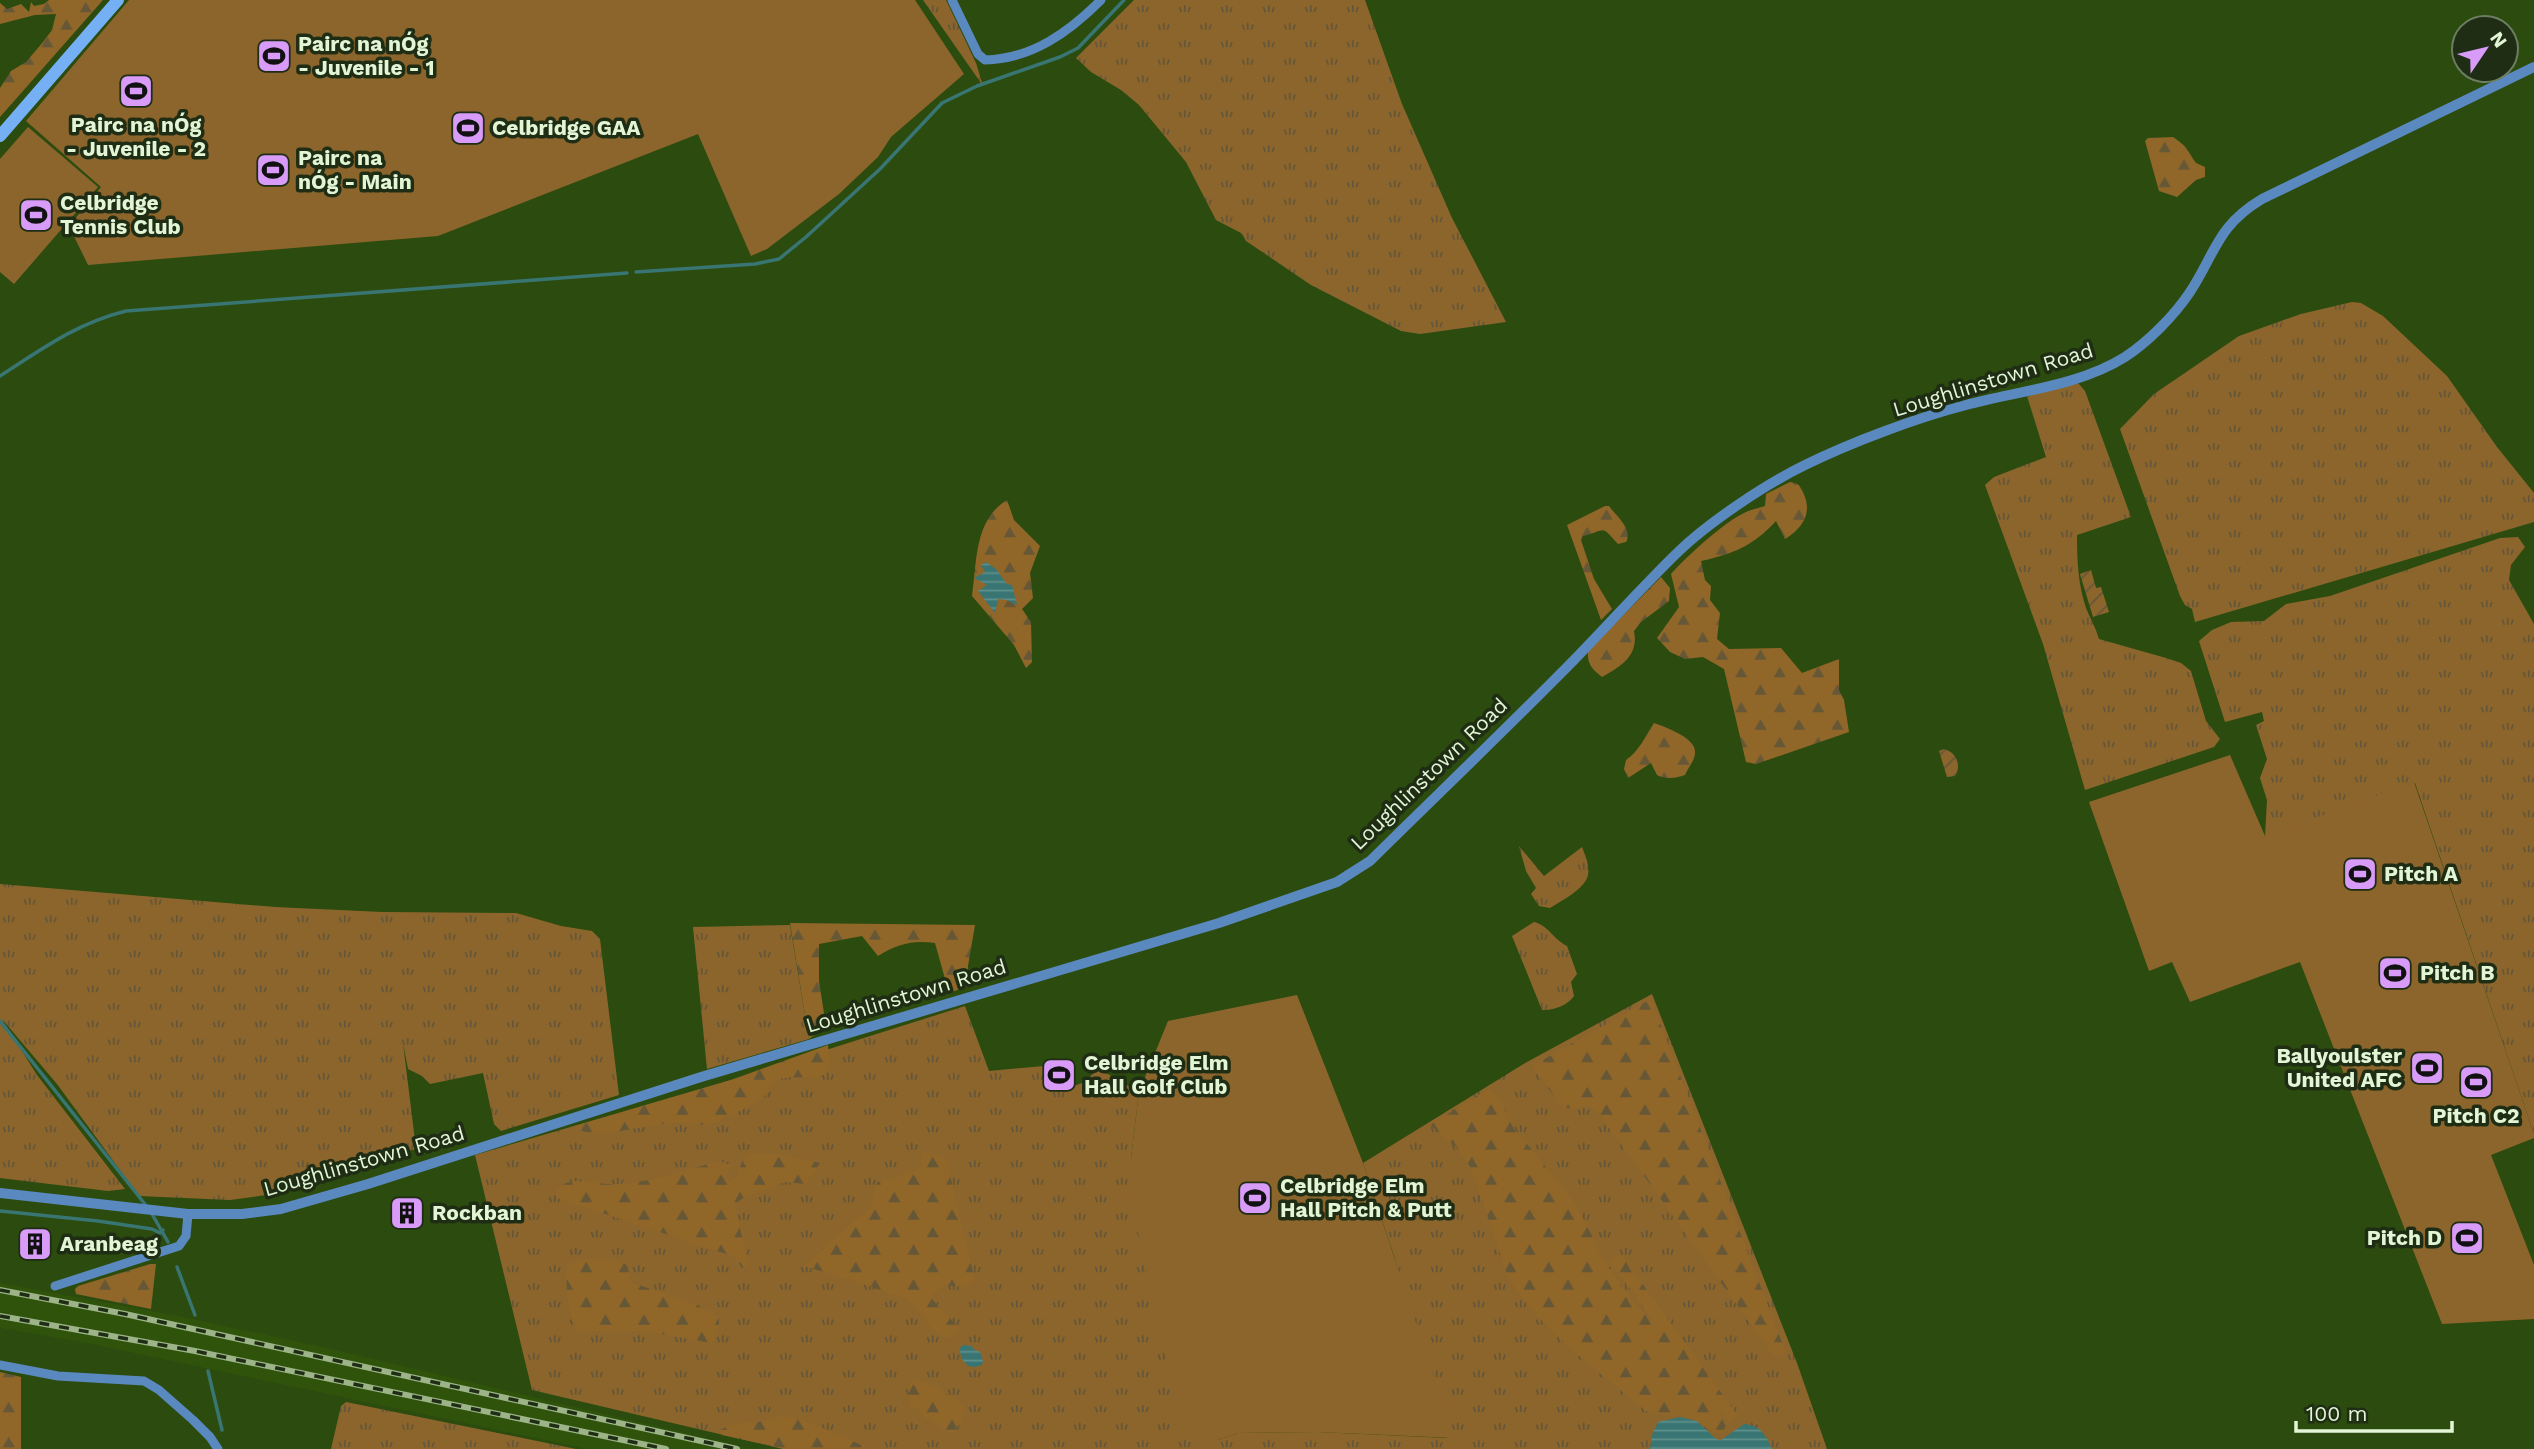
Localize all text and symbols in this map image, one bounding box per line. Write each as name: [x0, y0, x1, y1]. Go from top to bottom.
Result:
north arrow: [2450, 14, 2520, 84]
text: N: [2485, 27, 2512, 52]
place label: Pairc na nÓg - Juvenile - 1: [298, 31, 435, 80]
sports icon: Pairc na nÓg - Juvenile - 1: [255, 37, 293, 75]
sports icon: Pairc na nÓg - Juvenile - 2: [117, 72, 155, 110]
sports icon: Celbridge GAA: [449, 109, 487, 147]
place label: Pairc na nÓg - Juvenile - 2: [66, 112, 206, 161]
place label: Celbridge GAA: [492, 115, 641, 140]
place label: Pairc na nÓg - Main: [298, 145, 412, 194]
sports icon: Pairc na nÓg - Main: [254, 151, 292, 189]
place label: Celbridge Tennis Club: [60, 190, 181, 239]
sports icon: Celbridge Tennis Club: [17, 196, 55, 234]
street label: Loughlinstown Road: [1890, 337, 2096, 422]
street label: Loughlinstown Road: [1345, 692, 1512, 855]
sports icon: Pitch A: [2341, 855, 2379, 893]
place label: Pitch A: [2384, 861, 2459, 886]
street label: Loughlinstown Road: [803, 953, 1009, 1038]
sports icon: Pitch B: [2376, 954, 2414, 992]
place label: Pitch B: [2420, 960, 2495, 985]
place label: Ballyoulster United AFC: [2276, 1043, 2402, 1092]
sports icon: Ballyoulster United AFC: [2408, 1049, 2446, 1087]
place label: Celbridge Elm Hall Golf Club: [1084, 1050, 1229, 1099]
sports icon: Celbridge Elm Hall Golf Club: [1040, 1056, 1078, 1094]
sports icon: Pitch C2: [2457, 1063, 2495, 1101]
place label: Pitch C2: [2432, 1103, 2520, 1128]
street label: Loughlinstown Road: [260, 1120, 467, 1201]
place label: Celbridge Elm Hall Pitch & Putt: [1280, 1173, 1452, 1222]
sports icon: Celbridge Elm Hall Pitch & Putt: [1236, 1179, 1274, 1217]
building icon: Rockban: [388, 1194, 426, 1232]
place label: Rockban: [432, 1200, 522, 1225]
sports icon: Pitch D: [2448, 1219, 2486, 1257]
building icon: Aranbeag: [16, 1225, 54, 1263]
place label: Pitch D: [2367, 1225, 2442, 1250]
place label: Aranbeag: [60, 1231, 158, 1256]
scale bar: [2296, 1390, 2452, 1434]
text: 100 m: [2306, 1401, 2368, 1426]

